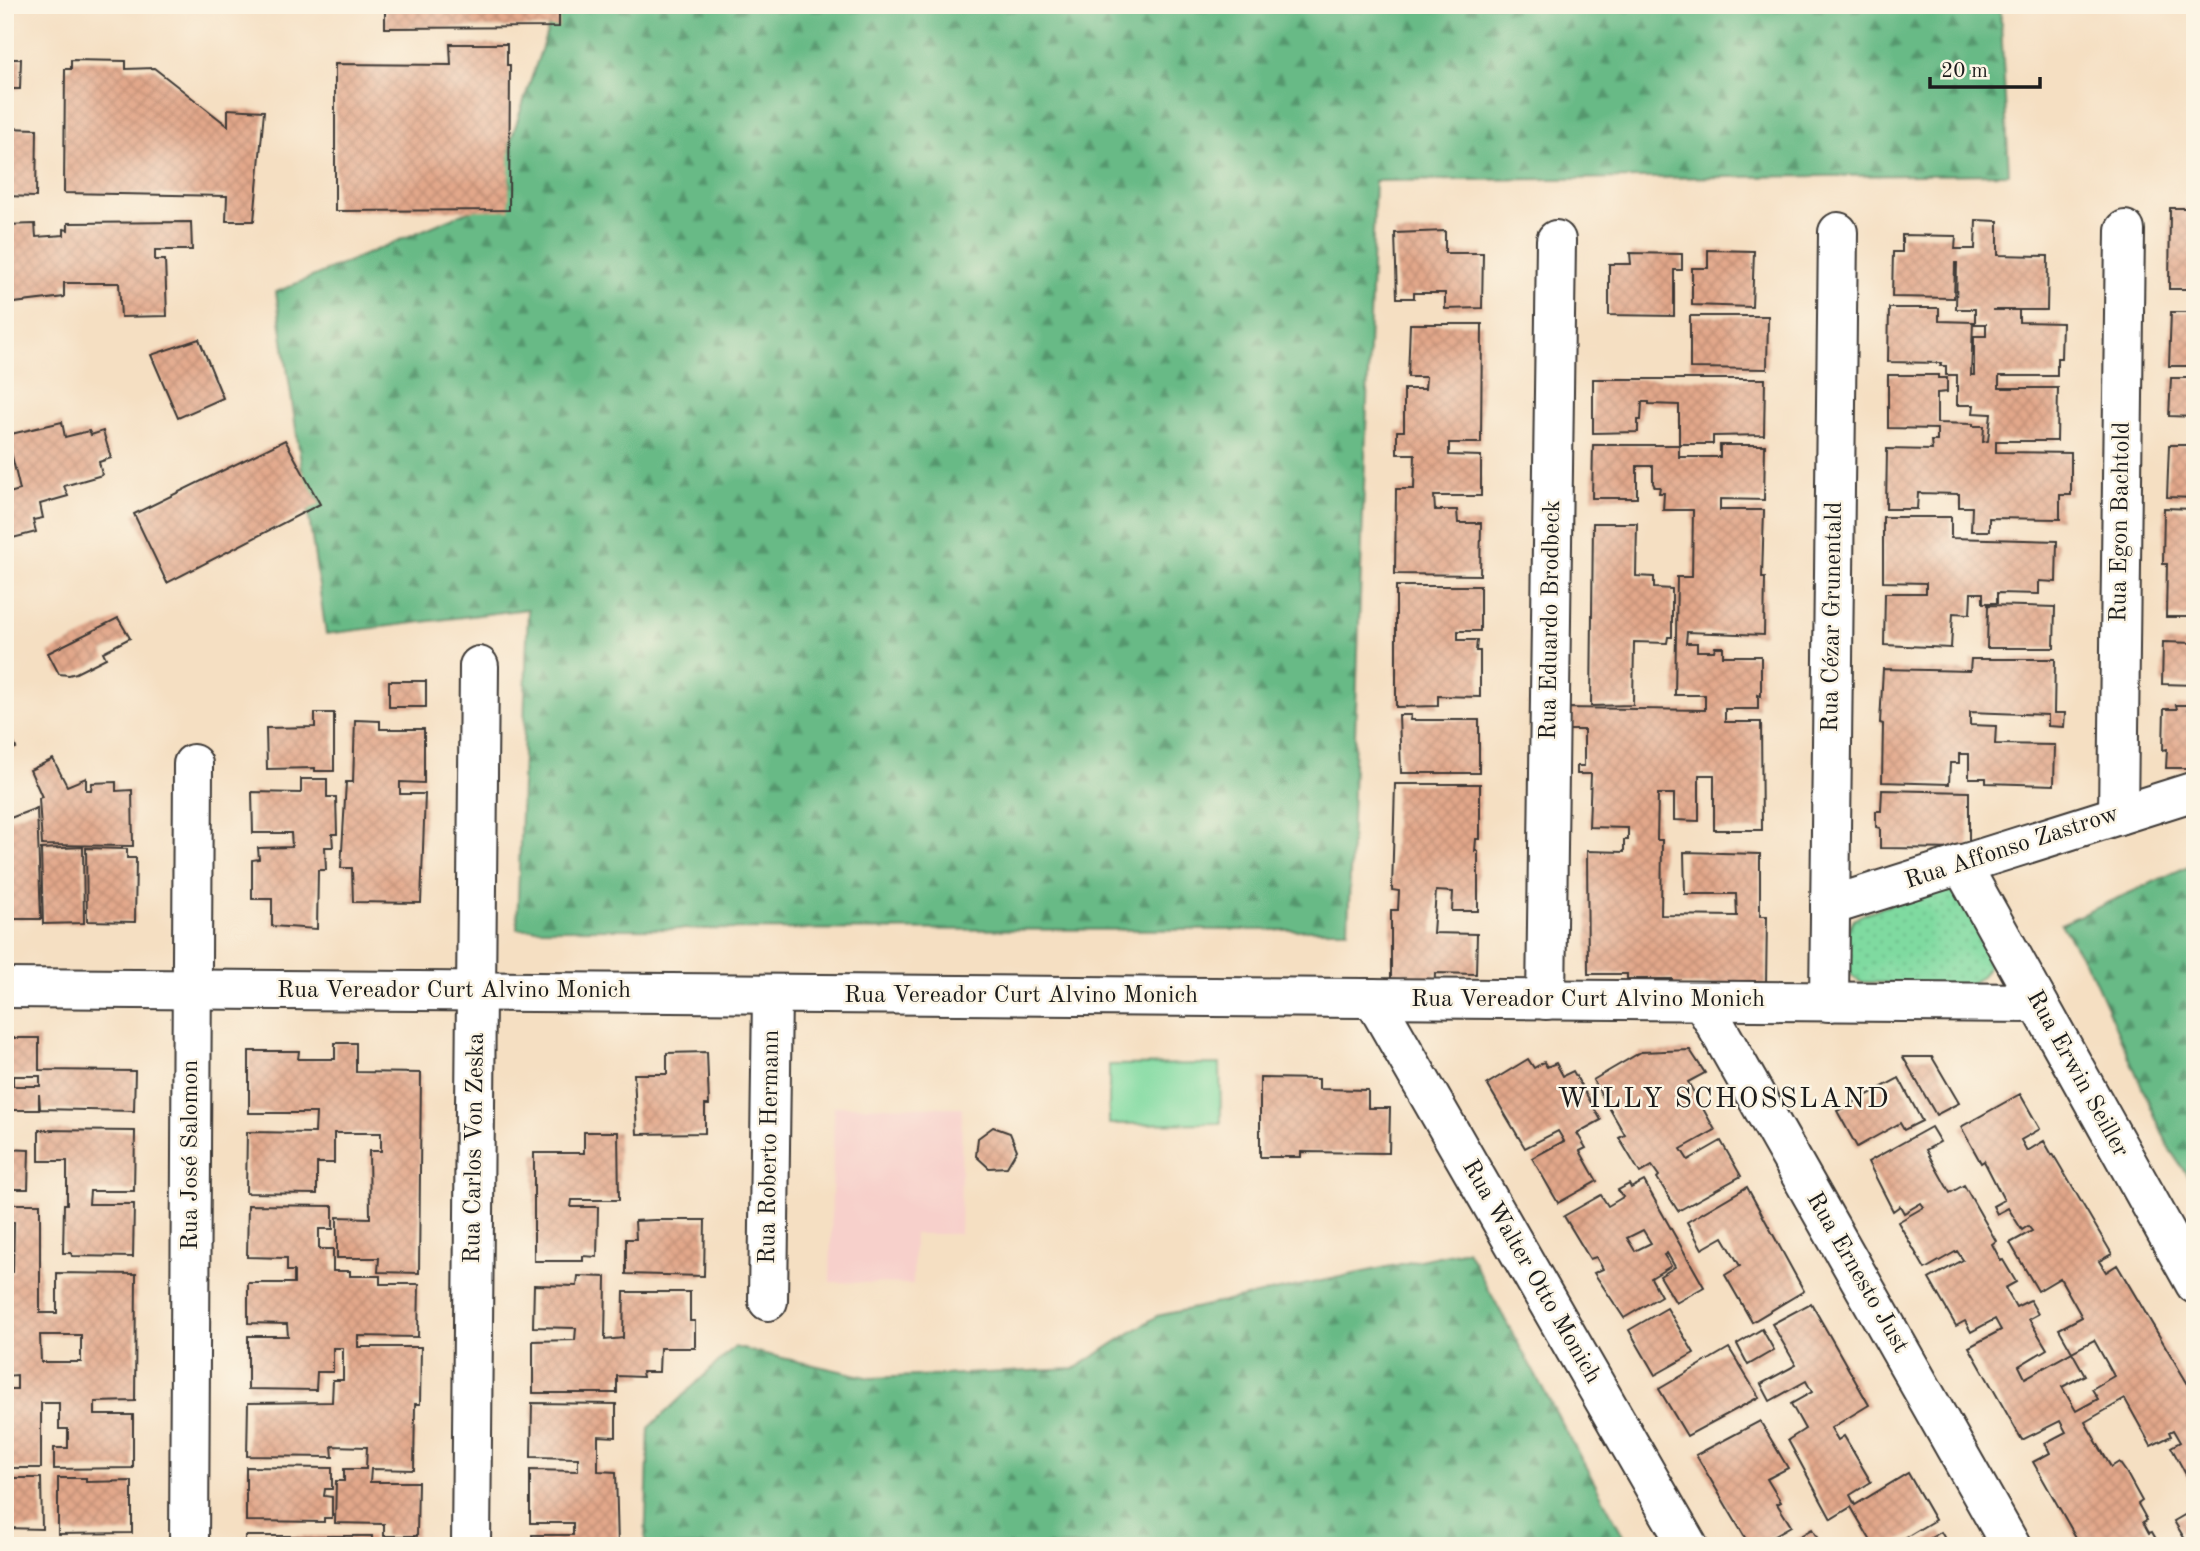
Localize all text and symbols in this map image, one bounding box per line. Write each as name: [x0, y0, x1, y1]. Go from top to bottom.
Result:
scale bar: [1930, 46, 2041, 90]
text: 20 m: [1941, 61, 1988, 82]
street label: Rua Egon Bachtold: [2107, 421, 2135, 623]
street label: Rua Eduardo Brodbeck: [1537, 500, 1565, 740]
street label: Rua Cézar Grunentald: [1819, 501, 1847, 733]
street label: Rua Affonso Zastrow: [1902, 802, 2122, 894]
street label: Rua Vereador Curt Alvino Monich: [277, 979, 631, 1003]
street label: Rua Vereador Curt Alvino Monich: [844, 984, 1198, 1008]
street label: Rua Erwin Seiller: [2021, 987, 2133, 1161]
street label: Rua Vereador Curt Alvino Monich: [1411, 988, 1765, 1012]
street label: Rua Roberto Hermann: [756, 1030, 784, 1264]
street label: Rua Carlos Von Zeska: [461, 1032, 489, 1264]
street label: Rua José Salomon: [179, 1060, 203, 1250]
district label: WILLY SCHOSSLAND: [1557, 1086, 1891, 1114]
street label: Rua Walter Otto Monich: [1457, 1156, 1605, 1388]
street label: Rua Ernesto Just: [1801, 1189, 1913, 1357]

